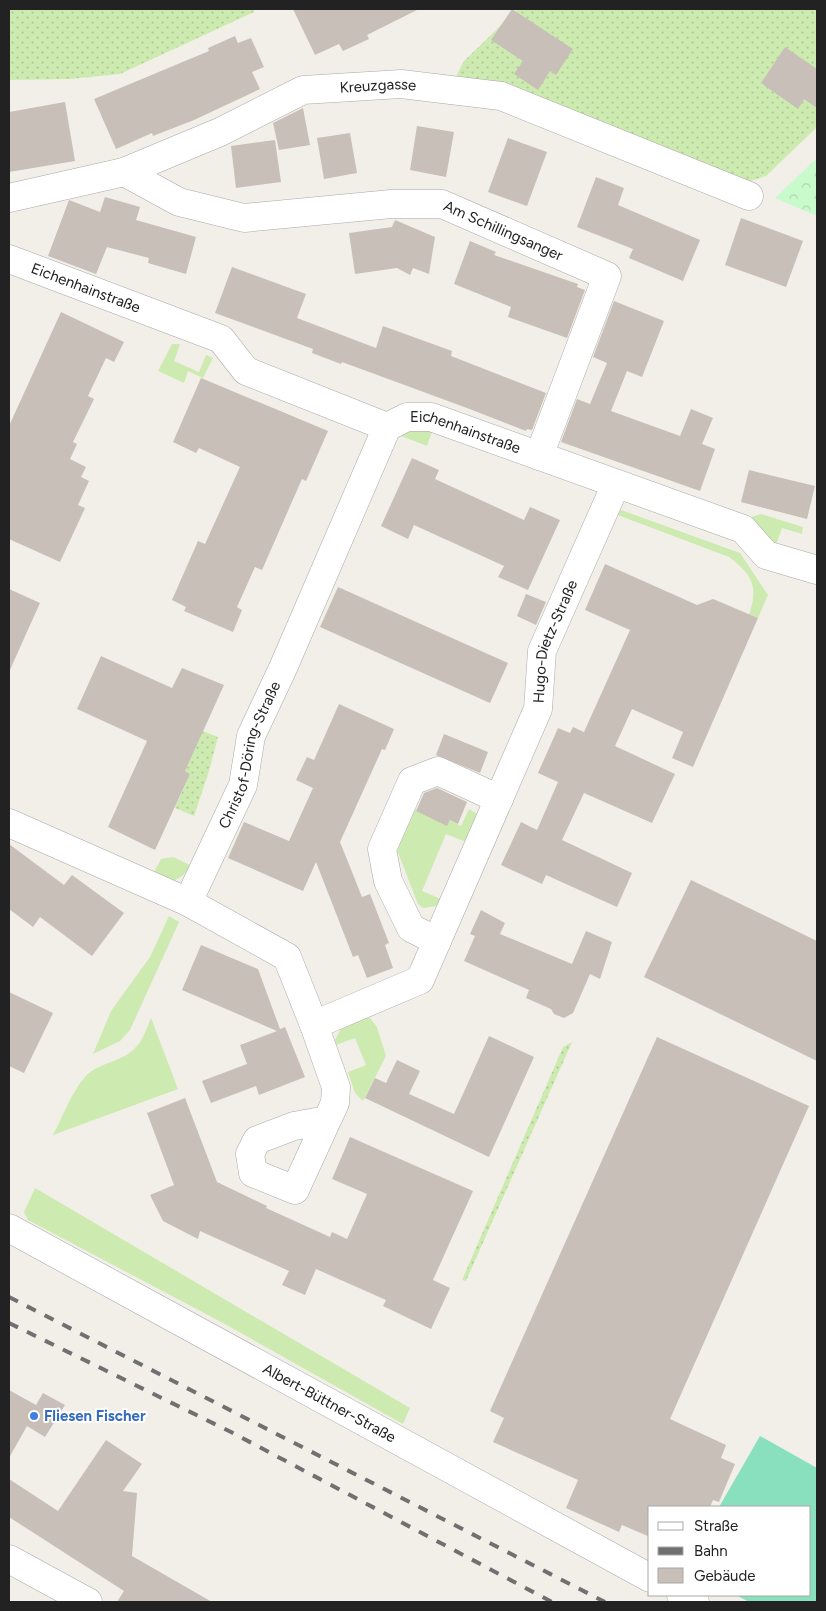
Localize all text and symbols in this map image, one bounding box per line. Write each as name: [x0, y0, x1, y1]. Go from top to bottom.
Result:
street label: Kreuzgasse: [339, 75, 417, 97]
street label: Am Schillingsanger: [441, 197, 566, 265]
street label: Eichenhainstraße: [29, 259, 143, 317]
street label: Eichenhainstraße: [410, 408, 523, 457]
street label: Hugo-Dietz-Straße: [529, 577, 581, 704]
street label: Christof-Döring-Straße: [215, 678, 284, 831]
street label: Albert-Büttner-Straße: [260, 1359, 399, 1446]
place label: Fliesen Fischer: [44, 1407, 146, 1425]
marker: Fliesen Fischer: [28, 1410, 40, 1422]
legend: [648, 1506, 811, 1596]
text: Straße: [694, 1517, 738, 1535]
text: Bahn: [694, 1542, 728, 1560]
text: Gebäude: [694, 1567, 755, 1585]

